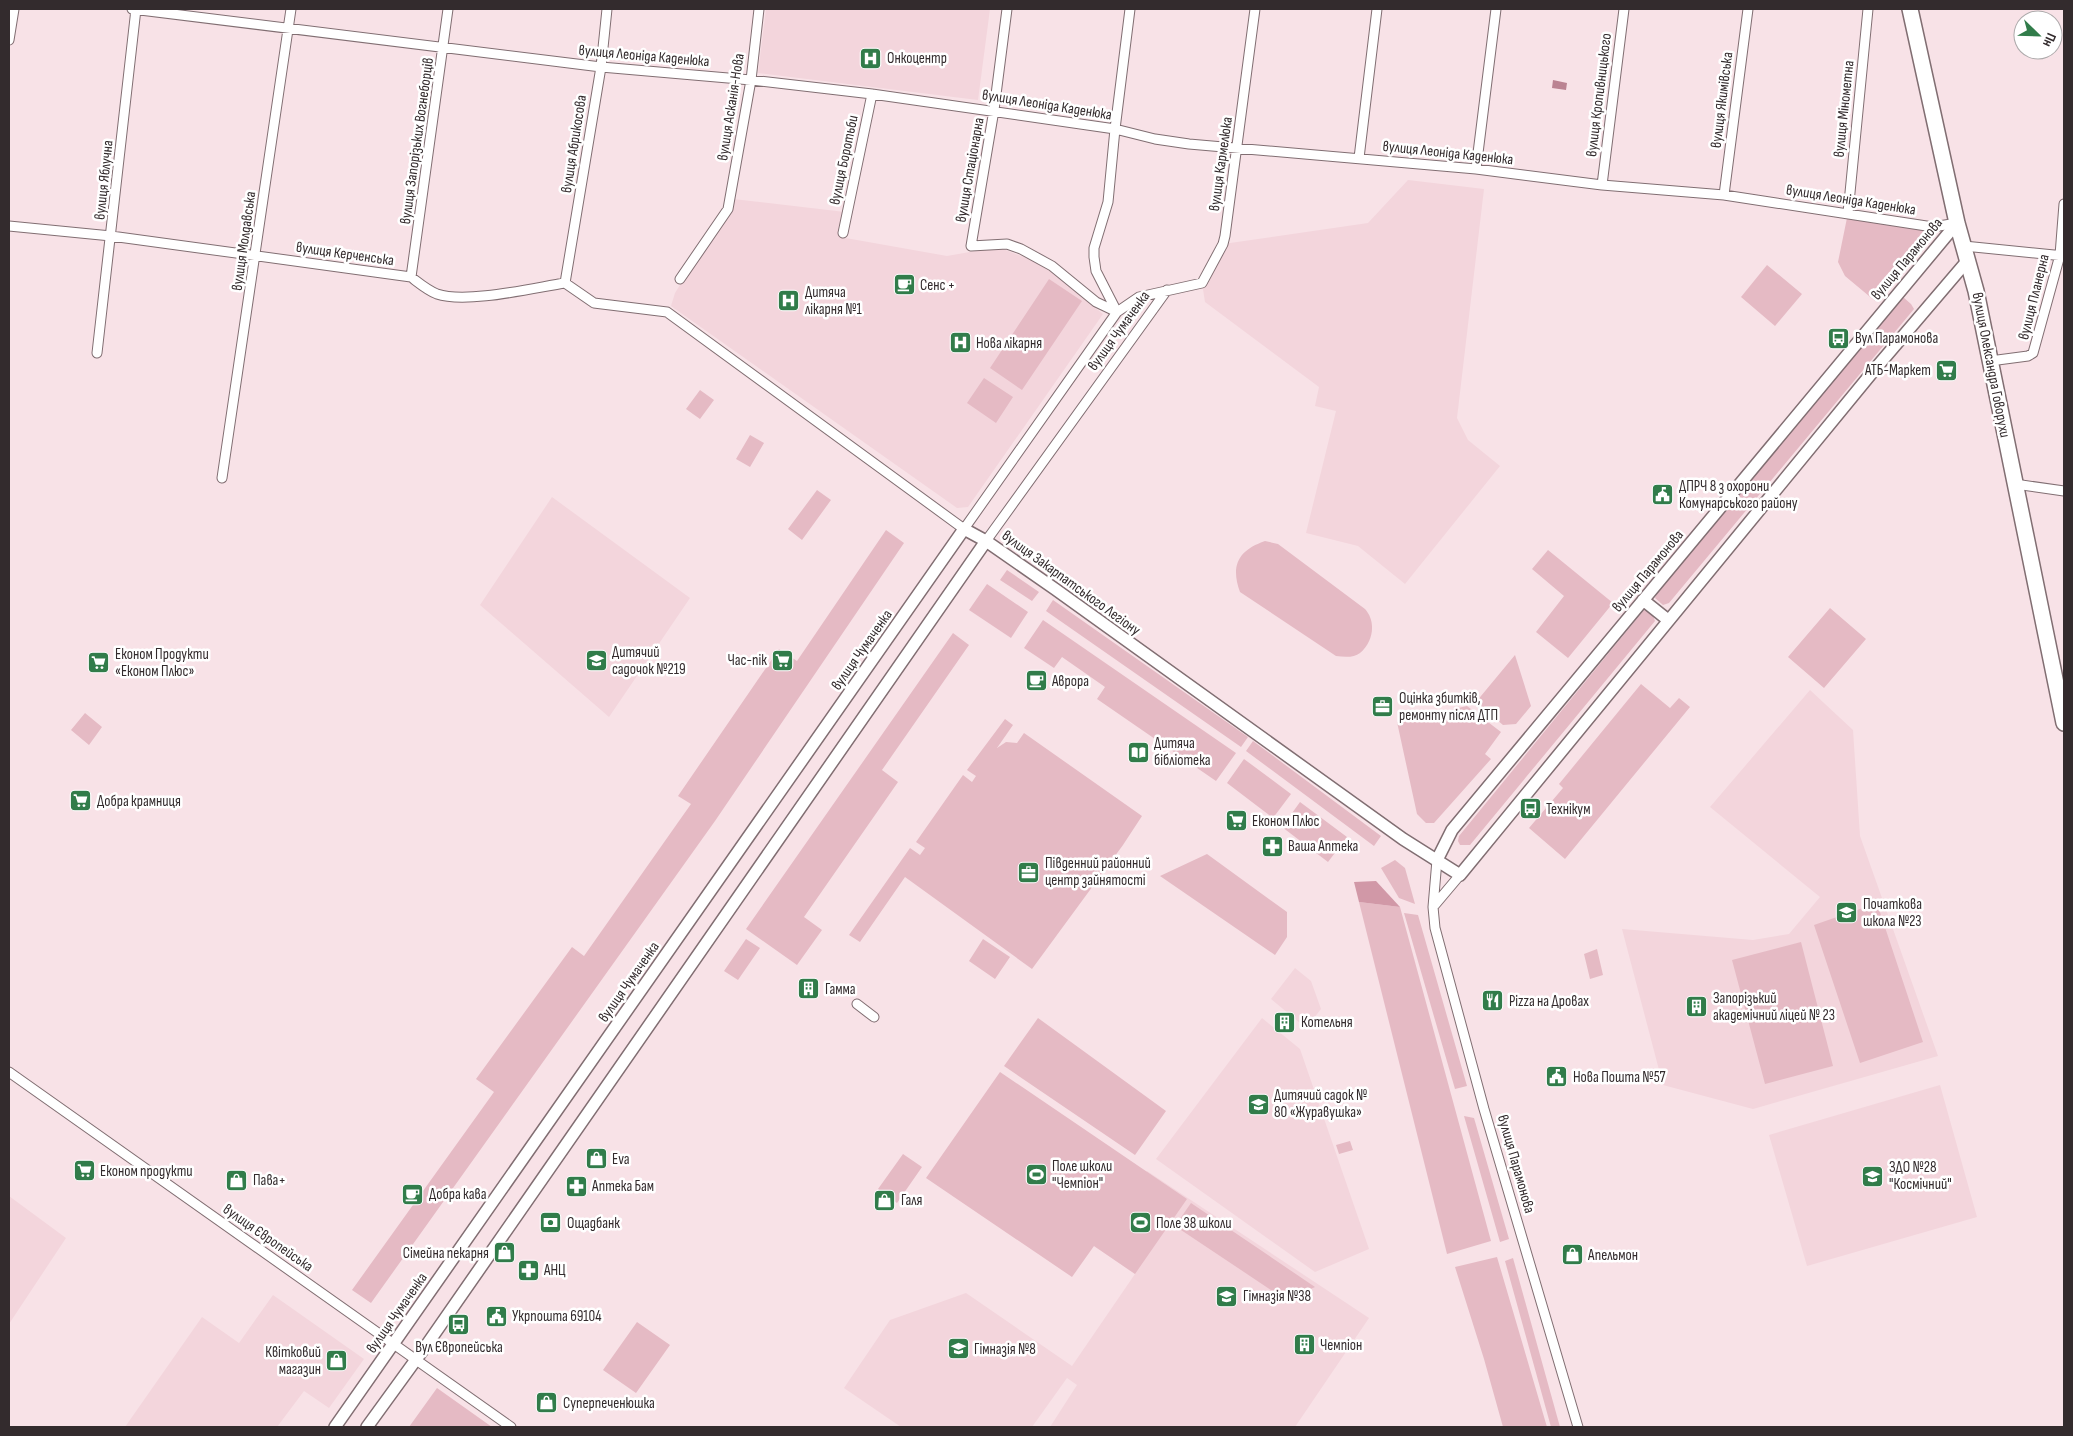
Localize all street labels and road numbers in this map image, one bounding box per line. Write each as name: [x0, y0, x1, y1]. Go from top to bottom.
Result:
street label: вулиця Кропивницького: [1582, 32, 1616, 158]
street label: вулиця Леоніда Каденюка: [578, 41, 710, 71]
street label: вулиця Якимівська: [1707, 51, 1737, 149]
street label: вулиця Асканія-Нова: [713, 52, 749, 162]
street label: вулиця Запорізьких Вогнеборців: [396, 56, 438, 226]
street label: вулиця Мінометна: [1829, 59, 1859, 158]
street label: вулиця Леоніда Каденюка: [981, 85, 1113, 125]
street label: вулиця Абрикосова: [557, 93, 591, 194]
street label: вулиця Боротьби: [825, 113, 863, 207]
street label: вулиця Кармелюка: [1205, 115, 1237, 212]
street label: вулиця Стаціонарна: [951, 116, 989, 224]
street label: вулиця Леоніда Каденюка: [1382, 137, 1514, 169]
street label: вулиця Яблучна: [90, 139, 118, 221]
street label: вулиця Леоніда Каденюка: [1785, 180, 1917, 220]
street label: вулиця Молдавська: [228, 190, 260, 292]
street label: вулиця Парамонова: [1867, 214, 1947, 304]
street label: вулиця Керченська: [295, 238, 395, 270]
street label: вулиця Планерна: [2014, 252, 2054, 342]
street label: вулиця Чумаченка: [1084, 287, 1154, 375]
street label: вулиця Олександра Говорухи: [1968, 291, 2014, 439]
street label: вулиця Закарпатського Легіону: [998, 526, 1144, 640]
street label: вулиця Парамонова: [1608, 526, 1688, 616]
street label: вулиця Чумаченка: [827, 606, 897, 694]
street label: вулиця Чумаченка: [594, 938, 664, 1026]
street label: вулиця Парамонова: [1493, 1113, 1539, 1216]
street label: вулиця Європейська: [219, 1200, 317, 1276]
street label: вулиця Чумаченка: [362, 1269, 432, 1357]

